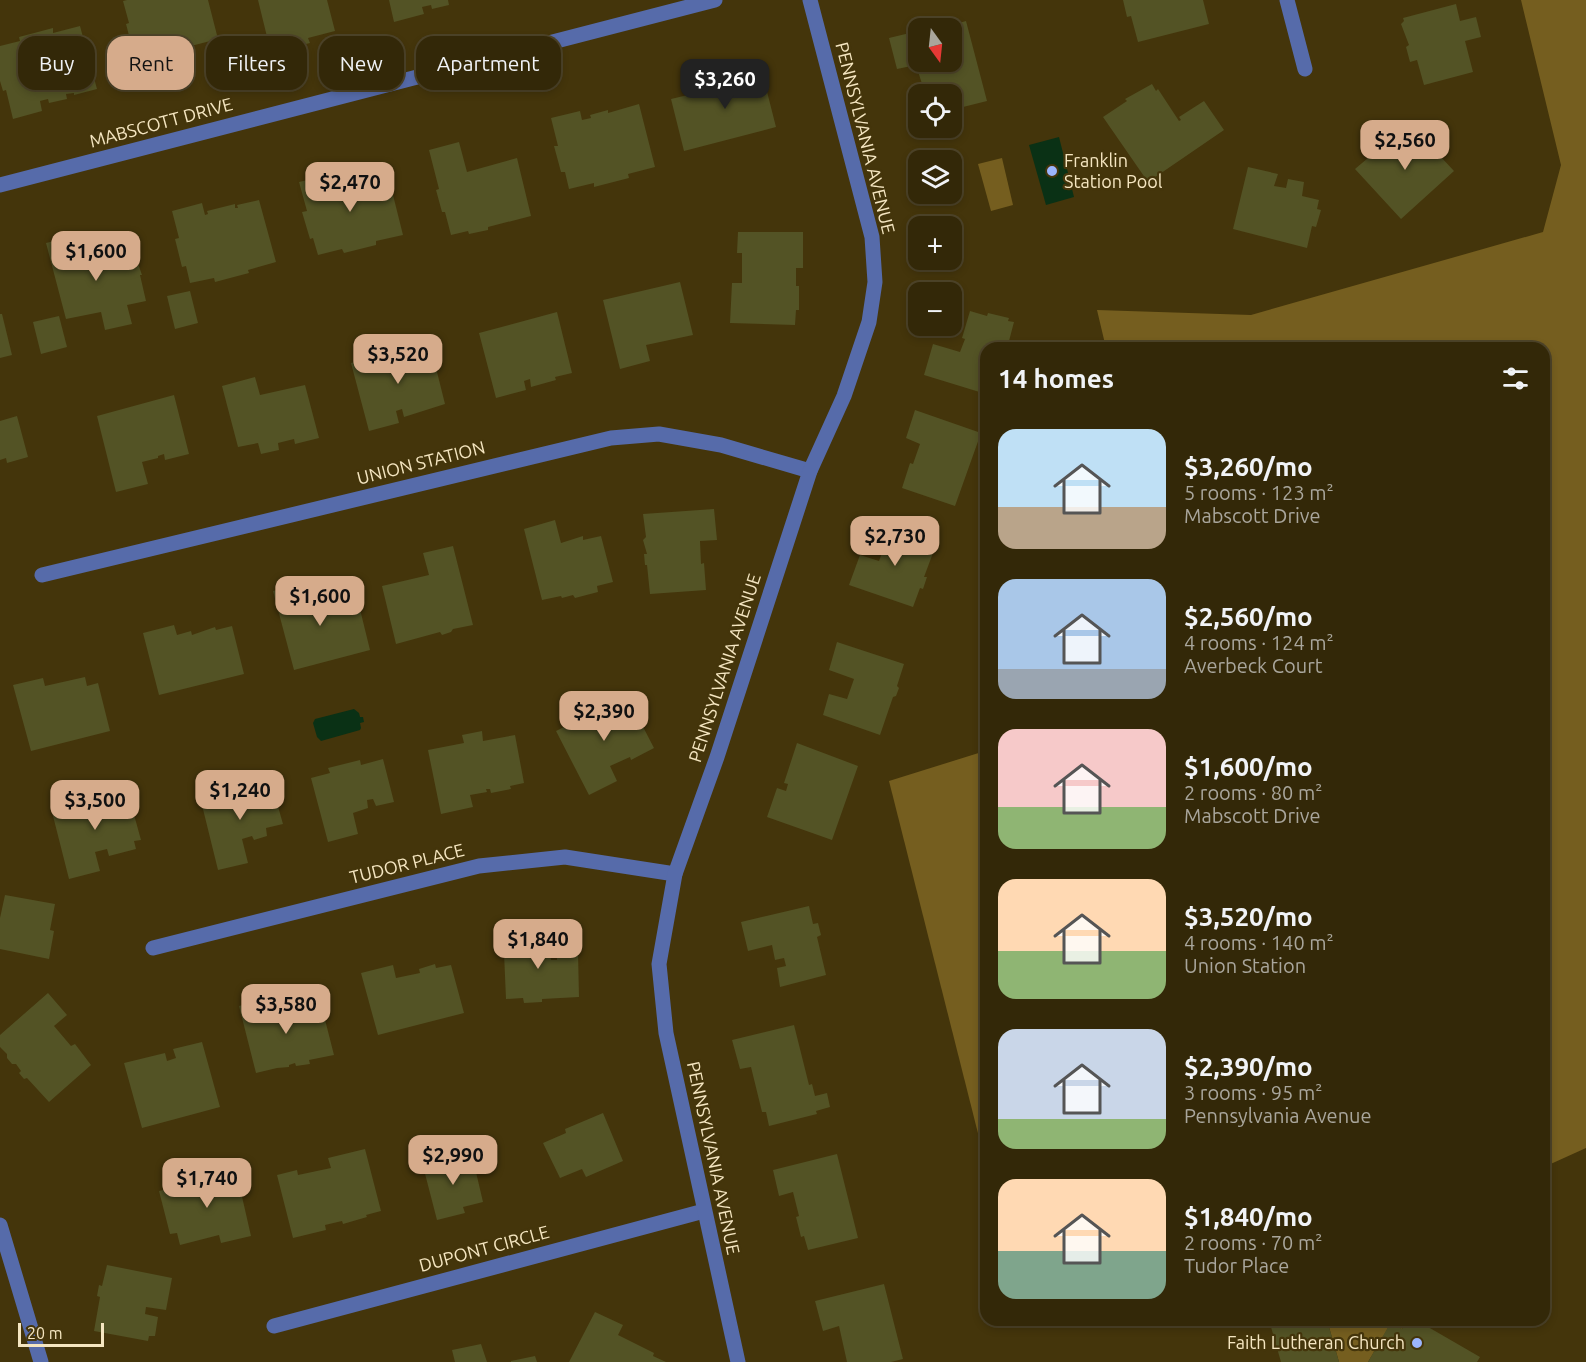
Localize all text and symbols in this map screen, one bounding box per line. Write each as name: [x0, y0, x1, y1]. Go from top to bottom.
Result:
north arrow: [908, 18, 962, 72]
map controls: [908, 18, 962, 336]
chip: Buy: [18, 36, 95, 90]
chip: Rent: [107, 36, 194, 90]
chip: Filters: [206, 36, 307, 90]
chip: New: [319, 36, 404, 90]
chip: Apartment: [416, 36, 561, 90]
street label: PENNSYLVANIA AVENUE: [832, 40, 900, 236]
pin: $3,260: [676, 59, 774, 110]
text: $3,260: [694, 67, 756, 90]
button: locate: [908, 84, 962, 138]
street label: MABSCOTT DRIVE: [87, 93, 234, 151]
pin: $2,560: [1356, 120, 1454, 171]
text: $2,560: [1374, 128, 1436, 151]
button: layers: [908, 150, 962, 204]
place label: Franklin Station Pool: [1064, 150, 1163, 191]
pin: $2,470: [301, 162, 399, 213]
marker: Franklin Station Pool: [1045, 164, 1059, 178]
text: $2,470: [319, 170, 381, 193]
button: +: [908, 216, 962, 270]
pin: $1,600: [47, 231, 145, 282]
text: $1,600: [65, 239, 127, 262]
button: −: [908, 282, 962, 336]
pin: $3,520: [349, 334, 447, 385]
text: $3,520: [367, 342, 429, 365]
icon: filters: [1499, 362, 1532, 395]
text: 14 homes: [998, 364, 1114, 393]
street label: UNION STATION: [355, 436, 487, 488]
text: $3,260/mo: [1184, 452, 1313, 481]
icon: home: [1046, 453, 1118, 525]
text: 5 rooms · 123 m²: [1184, 481, 1334, 504]
text: Mabscott Drive: [1184, 504, 1321, 527]
pin: $2,730: [846, 516, 944, 567]
text: $2,730: [864, 524, 926, 547]
street label: PENNSYLVANIA AVENUE: [684, 571, 764, 764]
pin: $1,600: [271, 576, 369, 627]
text: $1,600: [289, 584, 351, 607]
text: $2,560/mo: [1184, 602, 1313, 631]
icon: home: [1046, 603, 1118, 675]
text: 4 rooms · 124 m²: [1184, 631, 1334, 654]
text: Averbeck Court: [1184, 654, 1323, 677]
pin: $2,390: [555, 691, 653, 742]
text: $2,390: [573, 699, 635, 722]
text: $1,600/mo: [1184, 752, 1313, 781]
icon: home: [1046, 753, 1118, 825]
pin: $1,240: [191, 770, 289, 821]
text: $1,240: [209, 778, 271, 801]
pin: $3,500: [46, 780, 144, 831]
text: 2 rooms · 80 m²: [1184, 781, 1322, 804]
text: $3,500: [64, 788, 126, 811]
text: Mabscott Drive: [1184, 804, 1321, 827]
street label: TUDOR PLACE: [347, 839, 466, 887]
text: $3,520/mo: [1184, 902, 1313, 931]
icon: home: [1046, 903, 1118, 975]
pin: $1,840: [489, 919, 587, 970]
text: $1,840: [507, 927, 569, 950]
text: 4 rooms · 140 m²: [1184, 931, 1334, 954]
text: Union Station: [1184, 954, 1306, 977]
pin: $3,580: [237, 984, 335, 1035]
text: $3,580: [255, 992, 317, 1015]
text: $2,390/mo: [1184, 1052, 1313, 1081]
icon: home: [1046, 1053, 1118, 1125]
street label: PENNSYLVANIA AVENUE: [684, 1059, 744, 1256]
text: 3 rooms · 95 m²: [1184, 1081, 1322, 1104]
text: Pennsylvania Avenue: [1184, 1104, 1372, 1127]
pin: $2,990: [404, 1135, 502, 1186]
text: $2,990: [422, 1143, 484, 1166]
pin: $1,740: [158, 1158, 256, 1209]
text: $1,740: [176, 1166, 238, 1189]
text: $1,840/mo: [1184, 1202, 1313, 1231]
icon: home: [1046, 1203, 1118, 1275]
street label: DUPONT CIRCLE: [417, 1221, 551, 1275]
text: 2 rooms · 70 m²: [1184, 1231, 1322, 1254]
text: Tudor Place: [1184, 1254, 1289, 1277]
scale bar: [18, 1320, 104, 1348]
text: 20 m: [27, 1324, 63, 1342]
place label: Faith Lutheran Church: [1227, 1332, 1405, 1352]
marker: Faith Lutheran Church: [1410, 1336, 1424, 1350]

